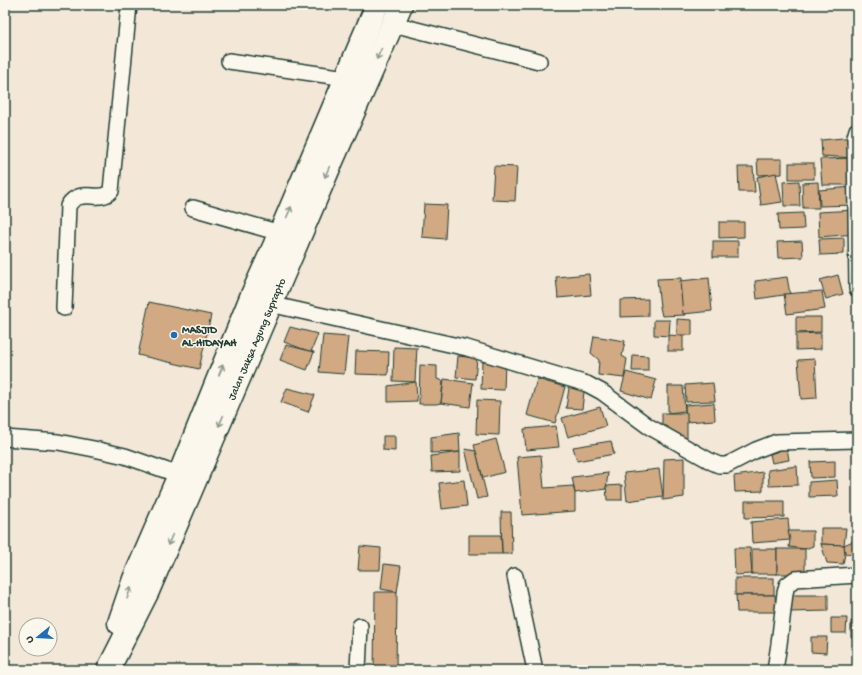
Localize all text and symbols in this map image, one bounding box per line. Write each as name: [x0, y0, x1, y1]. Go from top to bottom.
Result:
one-way arrow: [375, 47, 383, 59]
one-way arrow: [322, 166, 330, 178]
one-way arrow: [286, 206, 293, 218]
street label: Jalan Jaksa Agung Suprapto: [226, 276, 289, 402]
place label: MASJID AL-HIDAYAH: [181, 325, 237, 350]
marker: MASJID AL-HIDAYAH: [169, 330, 179, 340]
one-way arrow: [218, 364, 226, 376]
one-way arrow: [216, 414, 224, 426]
one-way arrow: [166, 534, 173, 546]
one-way arrow: [126, 588, 134, 600]
north arrow: [18, 617, 58, 657]
text: U: [24, 634, 37, 644]

